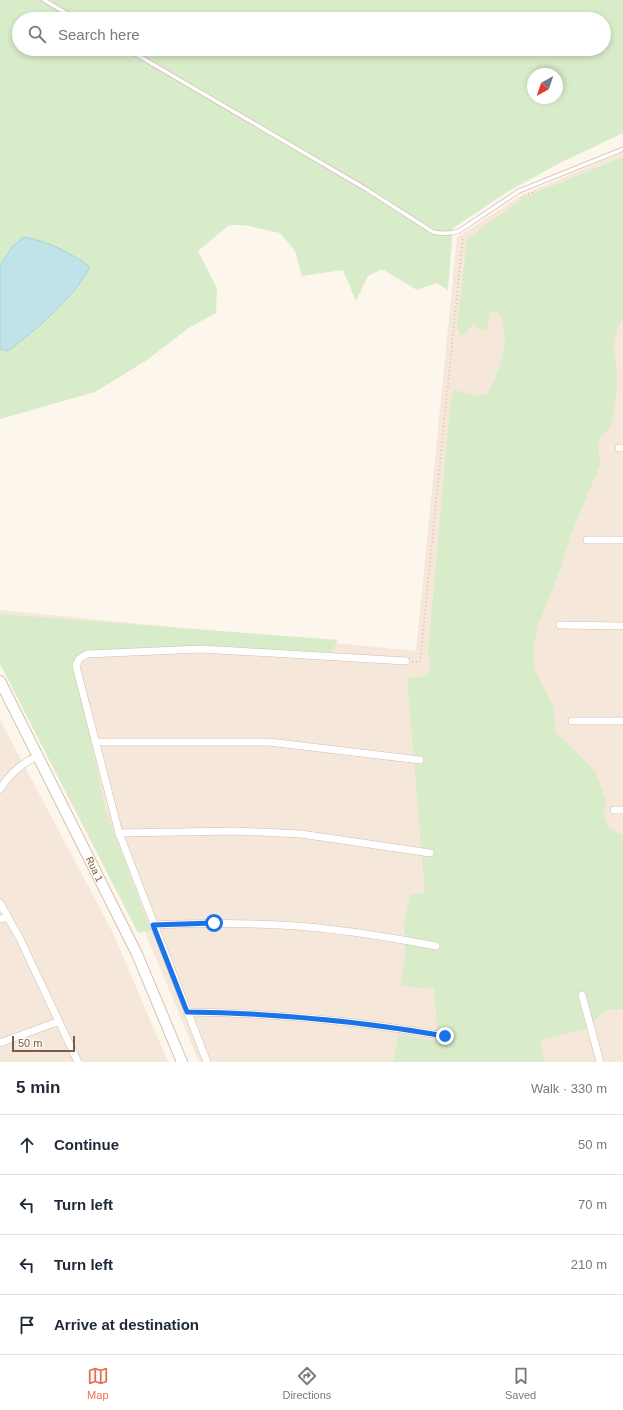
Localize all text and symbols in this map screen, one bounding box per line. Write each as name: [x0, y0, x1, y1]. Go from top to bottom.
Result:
search box: [12, 12, 611, 56]
icon: search: [26, 23, 48, 45]
text: Search here: [58, 26, 140, 43]
north arrow: [527, 68, 563, 104]
street label: Rua 1: [84, 855, 106, 884]
route start: [205, 914, 223, 932]
route end: [436, 1027, 454, 1045]
scale bar: [12, 1034, 75, 1053]
text: 50 m: [18, 1037, 42, 1049]
text: 5 min: [16, 1078, 60, 1097]
text: Walk · 330 m: [531, 1081, 607, 1096]
icon: ahead: [16, 1134, 38, 1156]
text: Continue: [54, 1136, 119, 1153]
text: 50 m: [578, 1137, 607, 1152]
icon: left: [16, 1194, 38, 1216]
text: Turn left: [54, 1196, 113, 1213]
text: 70 m: [578, 1197, 607, 1212]
icon: left: [16, 1254, 38, 1276]
text: Turn left: [54, 1256, 113, 1273]
text: 210 m: [571, 1257, 607, 1272]
icon: arrive: [16, 1314, 38, 1336]
text: Arrive at destination: [54, 1316, 199, 1333]
tab: Map: [87, 1365, 109, 1401]
tab: Directions: [282, 1365, 331, 1401]
tab: Saved: [505, 1365, 536, 1401]

